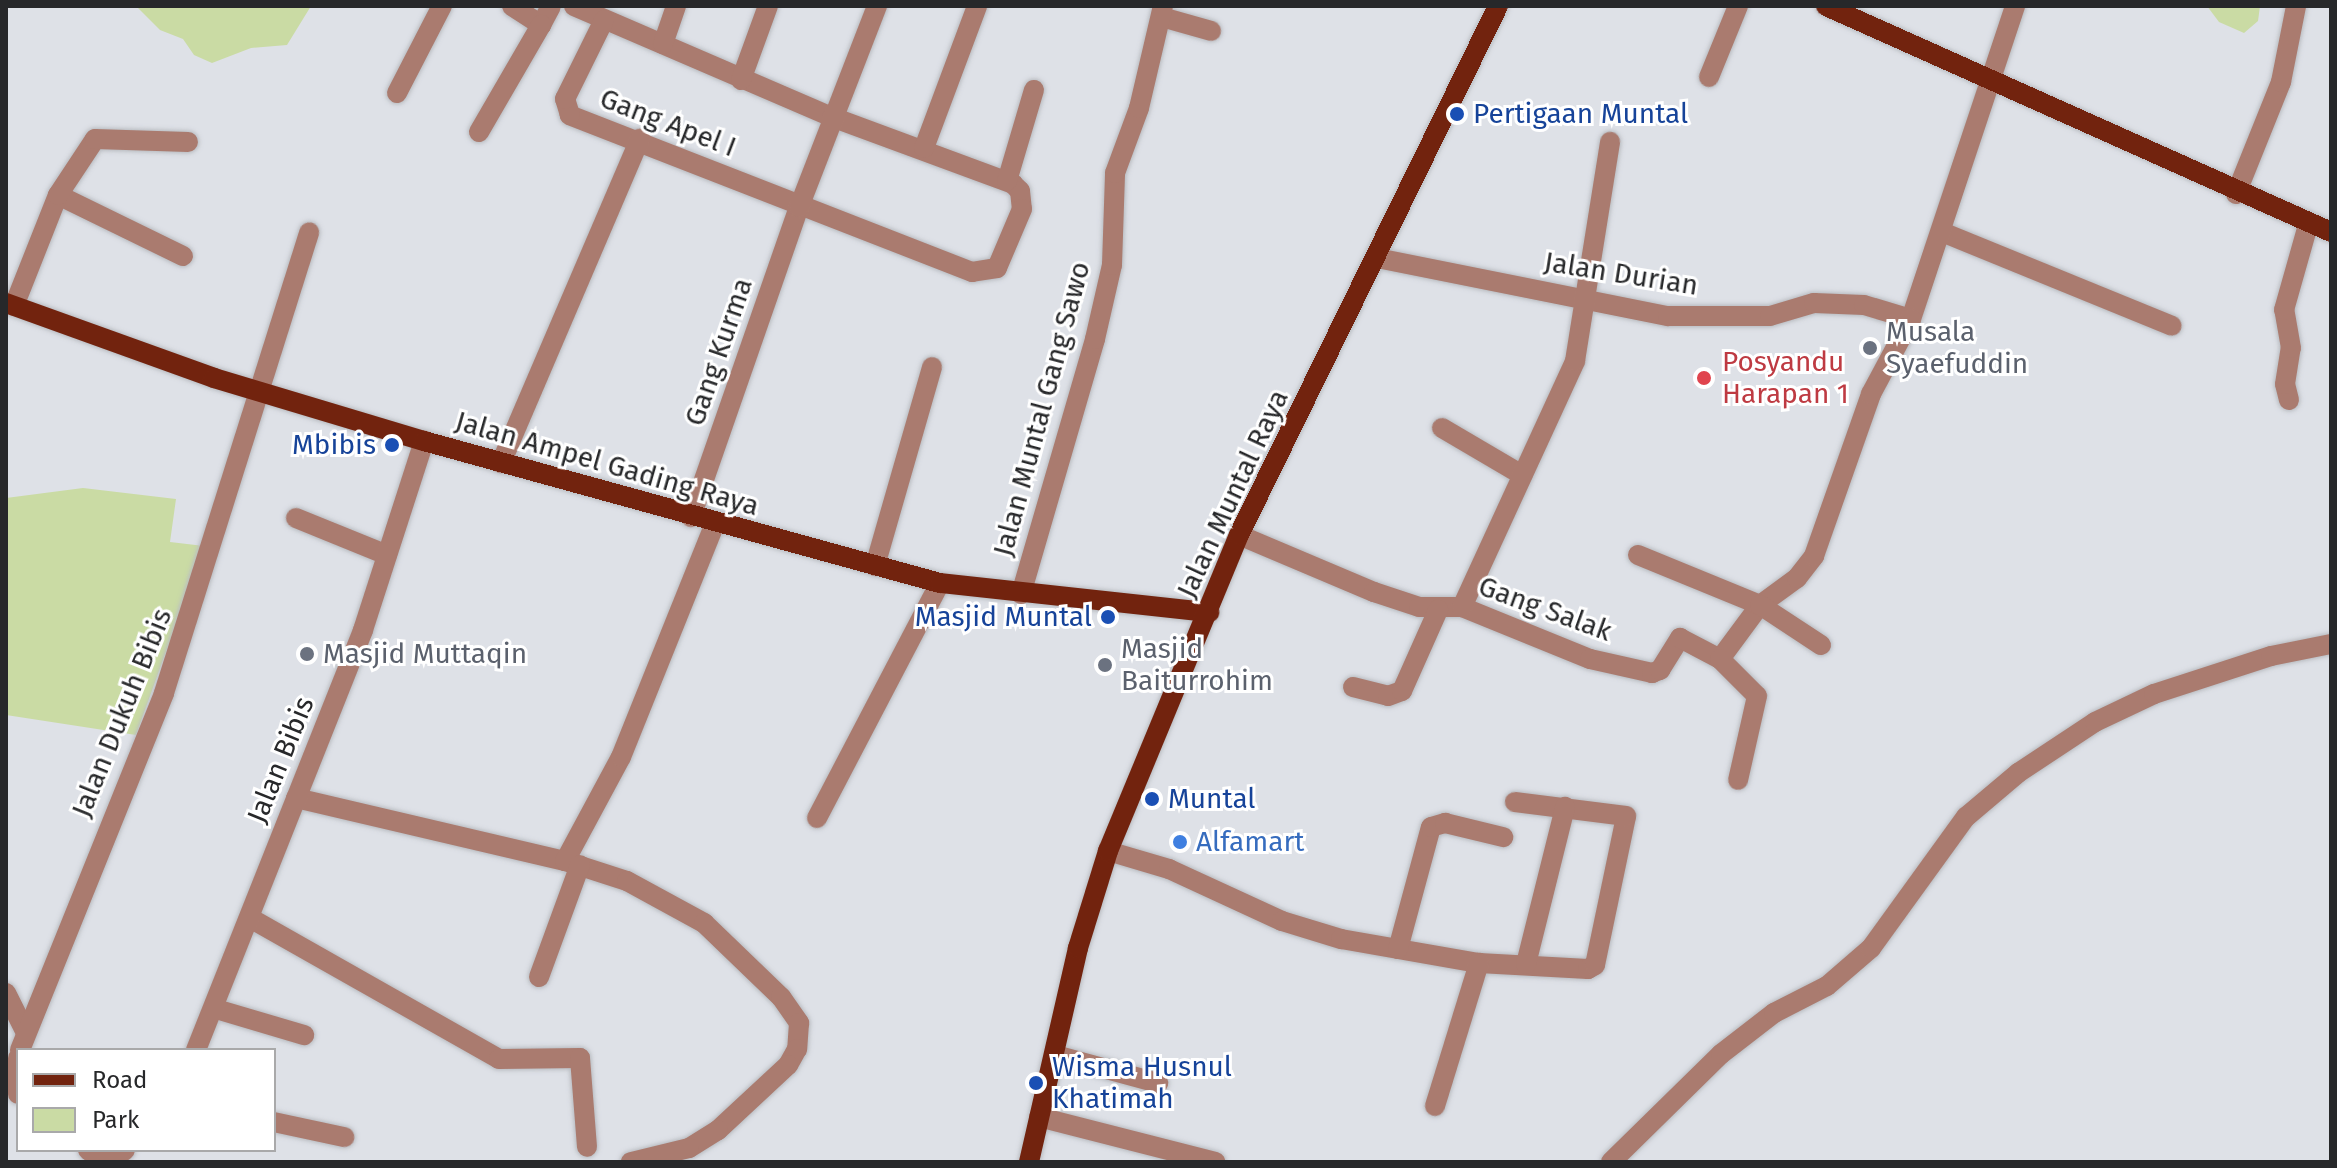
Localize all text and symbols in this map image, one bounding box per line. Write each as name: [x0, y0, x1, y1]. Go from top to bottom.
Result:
street label: Gang Apel I: [595, 82, 741, 164]
place label: Pertigaan Muntal: [1473, 97, 1688, 131]
marker: Pertigaan Muntal: [1448, 105, 1466, 123]
street label: Jalan Durian: [1542, 245, 1700, 303]
street label: Jalan Muntal Gang Sawo: [986, 258, 1098, 560]
street label: Gang Kurma: [678, 274, 760, 430]
place label: Musala Syaefuddin: [1886, 315, 2028, 381]
marker: Musala Syaefuddin: [1861, 339, 1879, 357]
place label: Posyandu Harapan 1: [1722, 345, 1849, 411]
marker: Posyandu Harapan 1: [1693, 367, 1715, 389]
street label: Jalan Muntal Raya: [1170, 385, 1296, 603]
street label: Jalan Ampel Gading Raya: [451, 405, 763, 523]
place label: Mbibis: [292, 428, 376, 462]
marker: Mbibis: [383, 436, 401, 454]
street label: Gang Salak: [1474, 569, 1616, 649]
place label: Masjid Muntal: [915, 600, 1092, 634]
street label: Jalan Dukuh Bibis: [65, 604, 179, 822]
marker: Masjid Muntal: [1099, 608, 1117, 626]
place label: Masjid Baiturrohim: [1121, 632, 1273, 698]
place label: Masjid Muttaqin: [323, 637, 527, 671]
marker: Masjid Muttaqin: [298, 645, 316, 663]
marker: Masjid Baiturrohim: [1096, 656, 1114, 674]
street label: Jalan Bibis: [240, 692, 322, 828]
place label: Muntal: [1168, 782, 1256, 816]
marker: Muntal: [1143, 790, 1161, 808]
place label: Alfamart: [1196, 825, 1304, 859]
marker: Alfamart: [1171, 833, 1189, 851]
legend: [16, 1048, 276, 1152]
place label: Wisma Husnul Khatimah: [1052, 1050, 1232, 1116]
text: Road: [92, 1066, 147, 1094]
marker: Wisma Husnul Khatimah: [1027, 1074, 1045, 1092]
text: Park: [92, 1106, 139, 1134]

